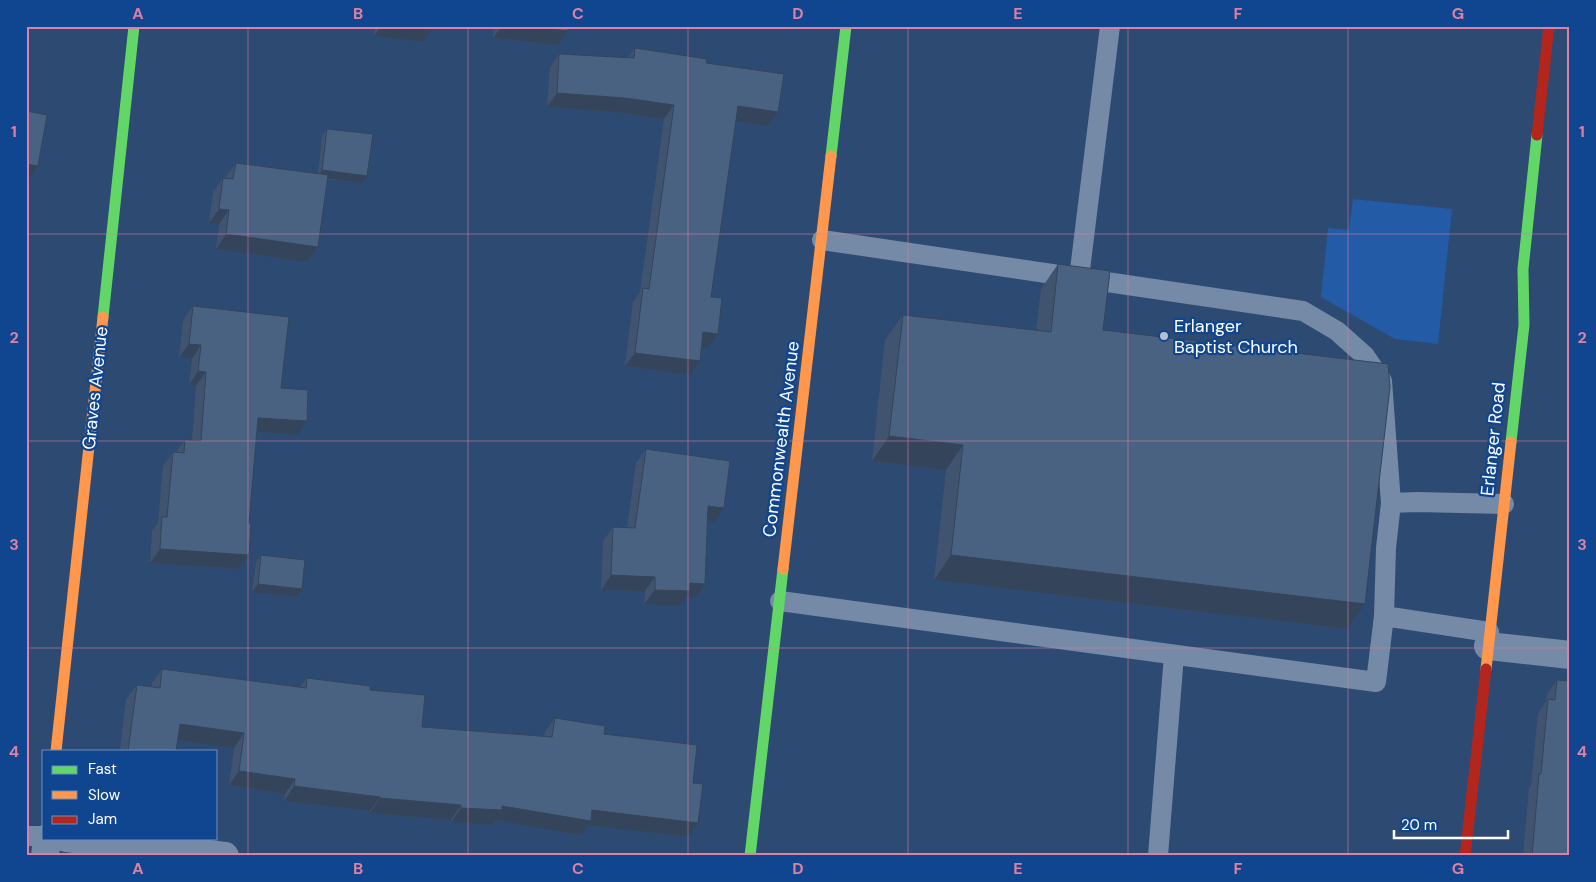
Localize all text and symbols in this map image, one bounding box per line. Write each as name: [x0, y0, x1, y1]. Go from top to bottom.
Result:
text: A: [132, 3, 144, 24]
text: B: [353, 3, 363, 24]
text: C: [572, 3, 584, 24]
text: D: [792, 3, 804, 24]
text: E: [1013, 3, 1023, 24]
text: F: [1234, 3, 1243, 24]
text: G: [1452, 3, 1464, 24]
text: 1: [11, 121, 17, 142]
text: 1: [1579, 121, 1585, 142]
place label: Erlanger Baptist Church: [1174, 314, 1298, 359]
street label: Graves Avenue: [77, 325, 113, 451]
text: 2: [9, 327, 19, 348]
text: 2: [1577, 327, 1587, 348]
marker: Erlanger Baptist Church: [1158, 330, 1170, 342]
street label: Commonwealth Avenue: [757, 340, 805, 538]
street label: Erlanger Road: [1475, 381, 1511, 497]
text: 3: [9, 534, 19, 555]
text: 3: [1577, 534, 1587, 555]
text: 4: [9, 741, 19, 762]
text: 4: [1577, 741, 1587, 762]
legend: [42, 750, 218, 840]
text: Fast: [88, 759, 117, 779]
text: Slow: [88, 785, 121, 805]
scale bar: [1394, 807, 1507, 839]
text: Jam: [88, 809, 117, 829]
text: 20 m: [1401, 815, 1437, 835]
text: A: [132, 858, 144, 879]
text: B: [353, 858, 363, 879]
text: C: [572, 858, 584, 879]
text: D: [792, 858, 804, 879]
text: E: [1013, 858, 1023, 879]
text: F: [1234, 858, 1243, 879]
text: G: [1452, 858, 1464, 879]

